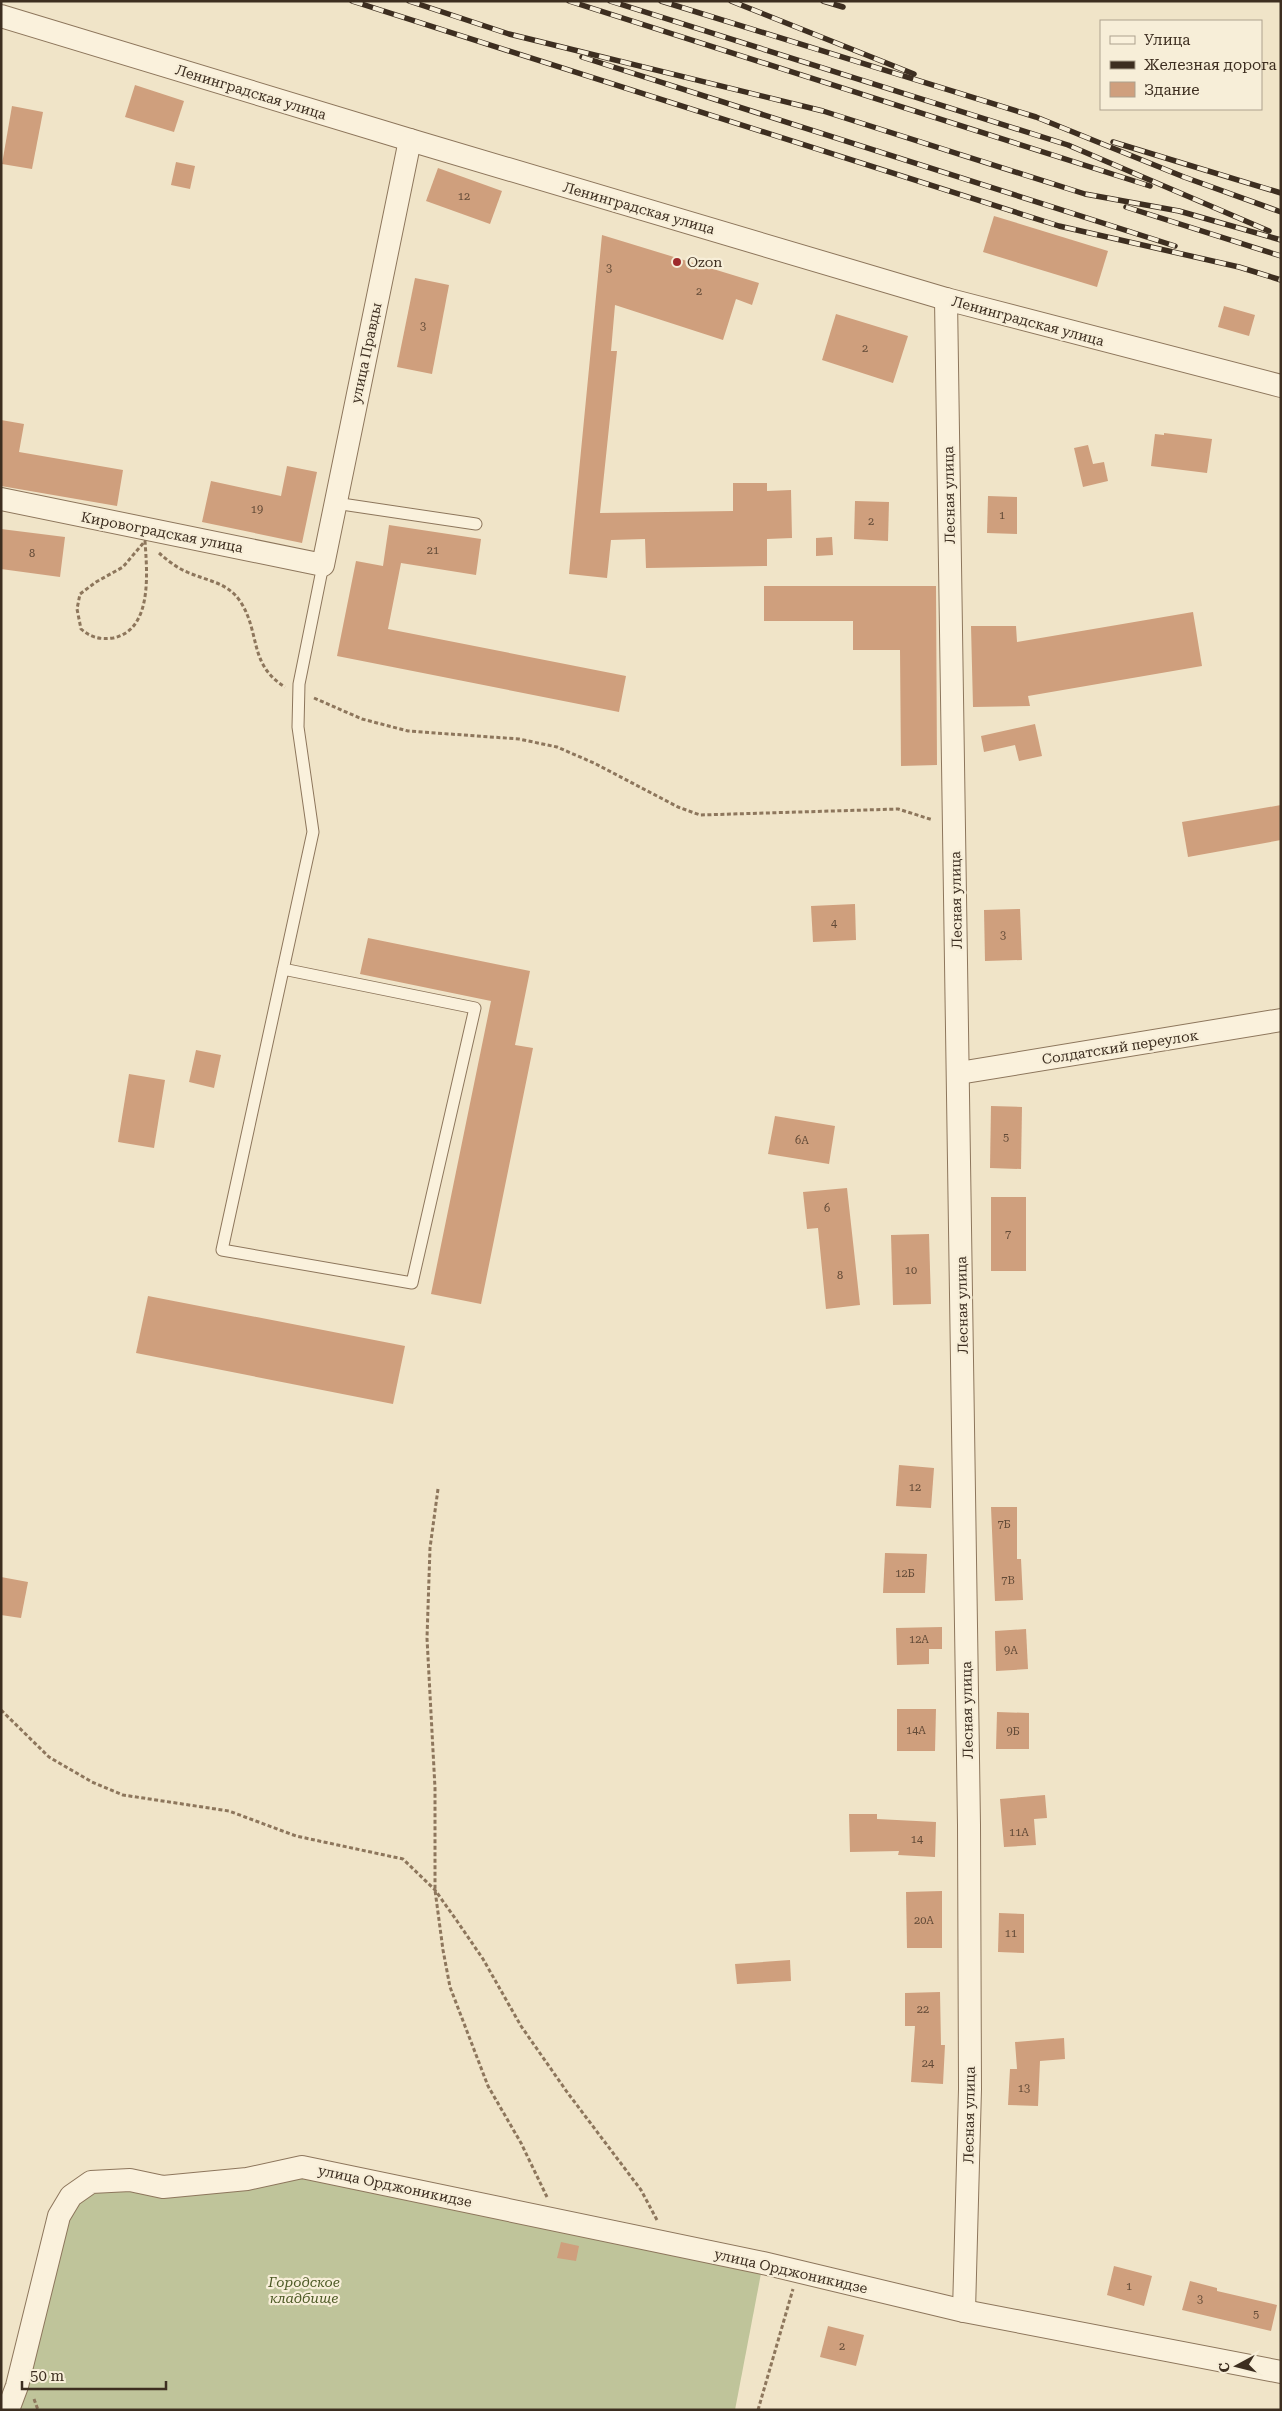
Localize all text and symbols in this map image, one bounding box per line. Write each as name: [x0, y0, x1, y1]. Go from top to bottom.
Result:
legend: [1100, 20, 1262, 110]
text: Улица: [1144, 31, 1190, 49]
text: Железная дорога: [1144, 56, 1277, 74]
street label: Ленинградская улица: [174, 61, 329, 123]
text: Здание: [1144, 81, 1200, 99]
street label: Ленинградская улица: [561, 179, 717, 237]
house number: 12: [458, 190, 470, 203]
place label: Ozon: [687, 254, 722, 270]
marker: Ozon: [671, 256, 683, 268]
house number: 3: [606, 262, 612, 275]
house number: 2: [696, 285, 702, 298]
street label: Ленинградская улица: [950, 293, 1106, 349]
street label: улица Правды: [348, 301, 384, 405]
house number: 3: [420, 320, 426, 333]
house number: 2: [862, 342, 868, 355]
street label: Лесная улица: [940, 446, 958, 544]
house number: 19: [251, 503, 263, 516]
street label: Кировоградская улица: [80, 508, 245, 556]
house number: 1: [999, 509, 1005, 522]
house number: 2: [868, 515, 874, 528]
house number: 21: [427, 544, 439, 557]
house number: 8: [29, 547, 35, 560]
street label: Лесная улица: [947, 851, 965, 949]
house number: 4: [831, 917, 838, 930]
house number: 3: [1000, 929, 1006, 942]
street label: Солдатский переулок: [1041, 1027, 1199, 1067]
house number: 5: [1003, 1131, 1009, 1144]
house number: 6А: [795, 1134, 809, 1147]
house number: 6: [824, 1202, 830, 1215]
house number: 7: [1005, 1228, 1011, 1241]
street label: Лесная улица: [953, 1256, 971, 1354]
house number: 10: [905, 1264, 917, 1277]
house number: 8: [837, 1269, 843, 1282]
house number: 12: [909, 1481, 921, 1494]
house number: 7Б: [997, 1518, 1011, 1531]
house number: 12Б: [895, 1567, 915, 1580]
house number: 7В: [1001, 1574, 1015, 1587]
house number: 12А: [909, 1633, 929, 1646]
house number: 9А: [1004, 1644, 1018, 1657]
street label: Лесная улица: [958, 1661, 976, 1759]
house number: 14А: [906, 1724, 926, 1737]
house number: 9Б: [1006, 1725, 1020, 1738]
house number: 11А: [1009, 1826, 1029, 1839]
house number: 14: [911, 1833, 924, 1846]
house number: 20А: [914, 1914, 934, 1927]
house number: 11: [1005, 1927, 1017, 1940]
house number: 22: [917, 2003, 929, 2016]
house number: 24: [922, 2057, 935, 2070]
street label: Лесная улица: [960, 2066, 978, 2164]
house number: 13: [1018, 2082, 1030, 2095]
street label: улица Орджоникидзе: [317, 2162, 474, 2210]
street label: улица Орджоникидзе: [713, 2246, 870, 2297]
park label: Городское кладбище: [267, 2274, 340, 2306]
house number: 1: [1126, 2280, 1132, 2293]
house number: 3: [1197, 2293, 1203, 2306]
house number: 5: [1253, 2308, 1259, 2321]
house number: 2: [839, 2340, 845, 2353]
north arrow: [1212, 2341, 1262, 2391]
scale bar: [22, 2358, 166, 2390]
text: С: [1216, 2362, 1233, 2373]
text: 50 m: [30, 2367, 65, 2385]

